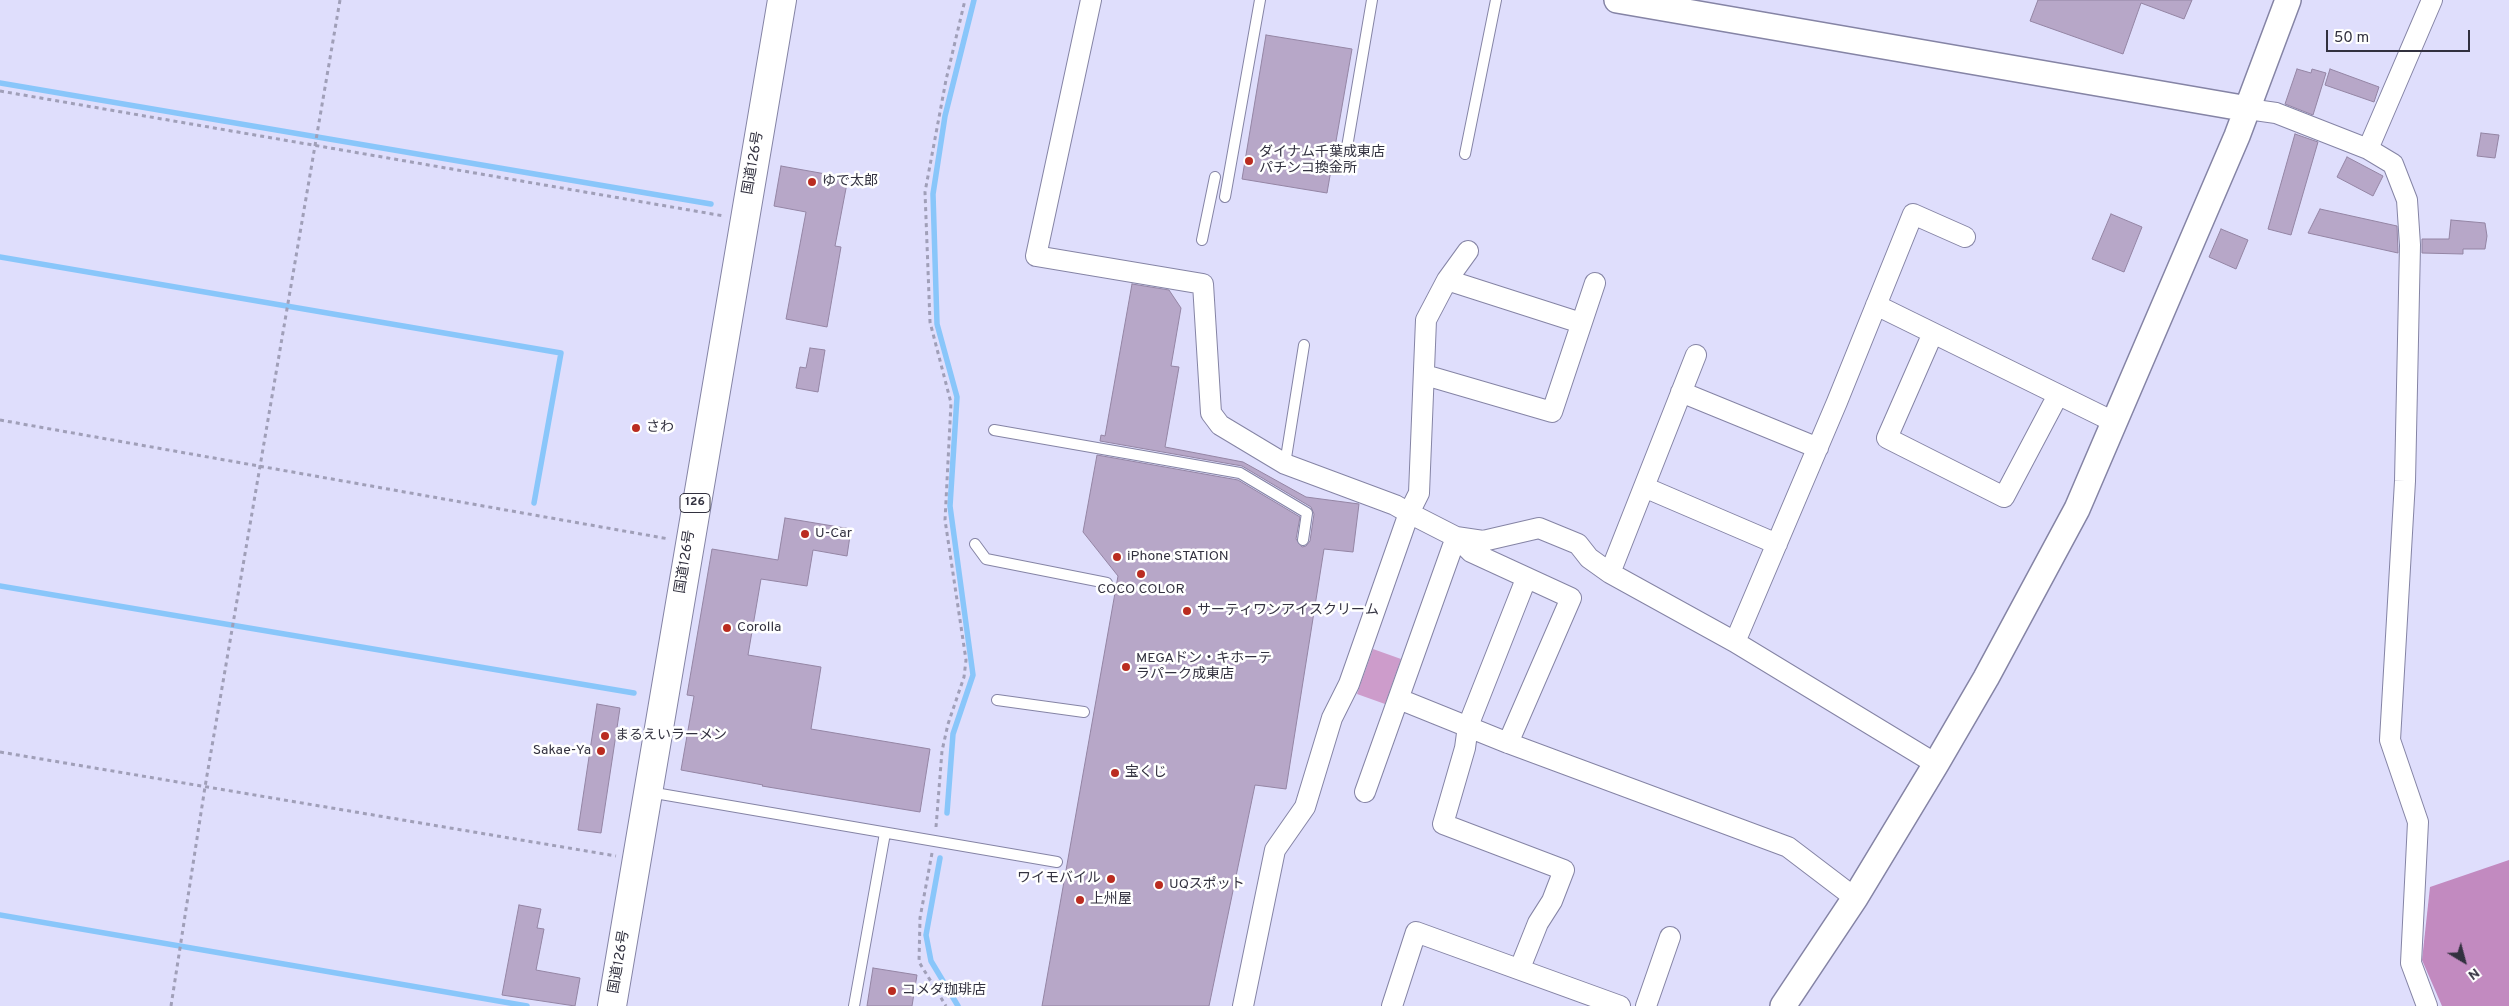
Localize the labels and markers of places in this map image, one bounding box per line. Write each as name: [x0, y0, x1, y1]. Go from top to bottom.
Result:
place label: ダイナム千葉成東店 パチンコ換金所: [1259, 145, 1385, 178]
marker: ダイナム千葉成東店 パチンコ換金所: [1243, 155, 1255, 167]
place label: ゆで太郎: [822, 174, 878, 190]
marker: ゆで太郎: [806, 176, 818, 188]
place label: さわ: [646, 420, 674, 436]
marker: さわ: [630, 422, 642, 434]
place label: U-Car: [815, 526, 852, 542]
marker: U-Car: [799, 528, 811, 540]
place label: iPhone STATION: [1127, 549, 1229, 565]
marker: iPhone STATION: [1111, 551, 1123, 563]
marker: COCO COLOR: [1135, 568, 1147, 580]
place label: COCO COLOR: [1097, 582, 1185, 598]
place label: サーティワンアイスクリーム: [1197, 603, 1379, 619]
marker: サーティワンアイスクリーム: [1181, 605, 1193, 617]
place label: Corolla: [737, 620, 781, 636]
marker: Corolla: [721, 622, 733, 634]
place label: MEGAドン・キホーテ ラパーク成東店: [1136, 651, 1272, 684]
marker: MEGAドン・キホーテ ラパーク成東店: [1120, 661, 1132, 673]
place label: まるえいラーメン: [615, 728, 727, 744]
marker: まるえいラーメン: [599, 730, 611, 742]
place label: Sakae-Ya: [533, 743, 591, 759]
marker: Sakae-Ya: [595, 745, 607, 757]
place label: 宝くじ: [1125, 765, 1167, 781]
marker: 宝くじ: [1109, 767, 1121, 779]
place label: ワイモバイル: [1017, 871, 1101, 887]
marker: ワイモバイル: [1105, 873, 1117, 885]
place label: UQスポット: [1169, 877, 1245, 893]
marker: UQスポット: [1153, 879, 1165, 891]
place label: 上州屋: [1090, 892, 1132, 908]
marker: 上州屋: [1074, 894, 1086, 906]
place label: コメダ珈琲店: [902, 983, 986, 999]
marker: コメダ珈琲店: [886, 985, 898, 997]

